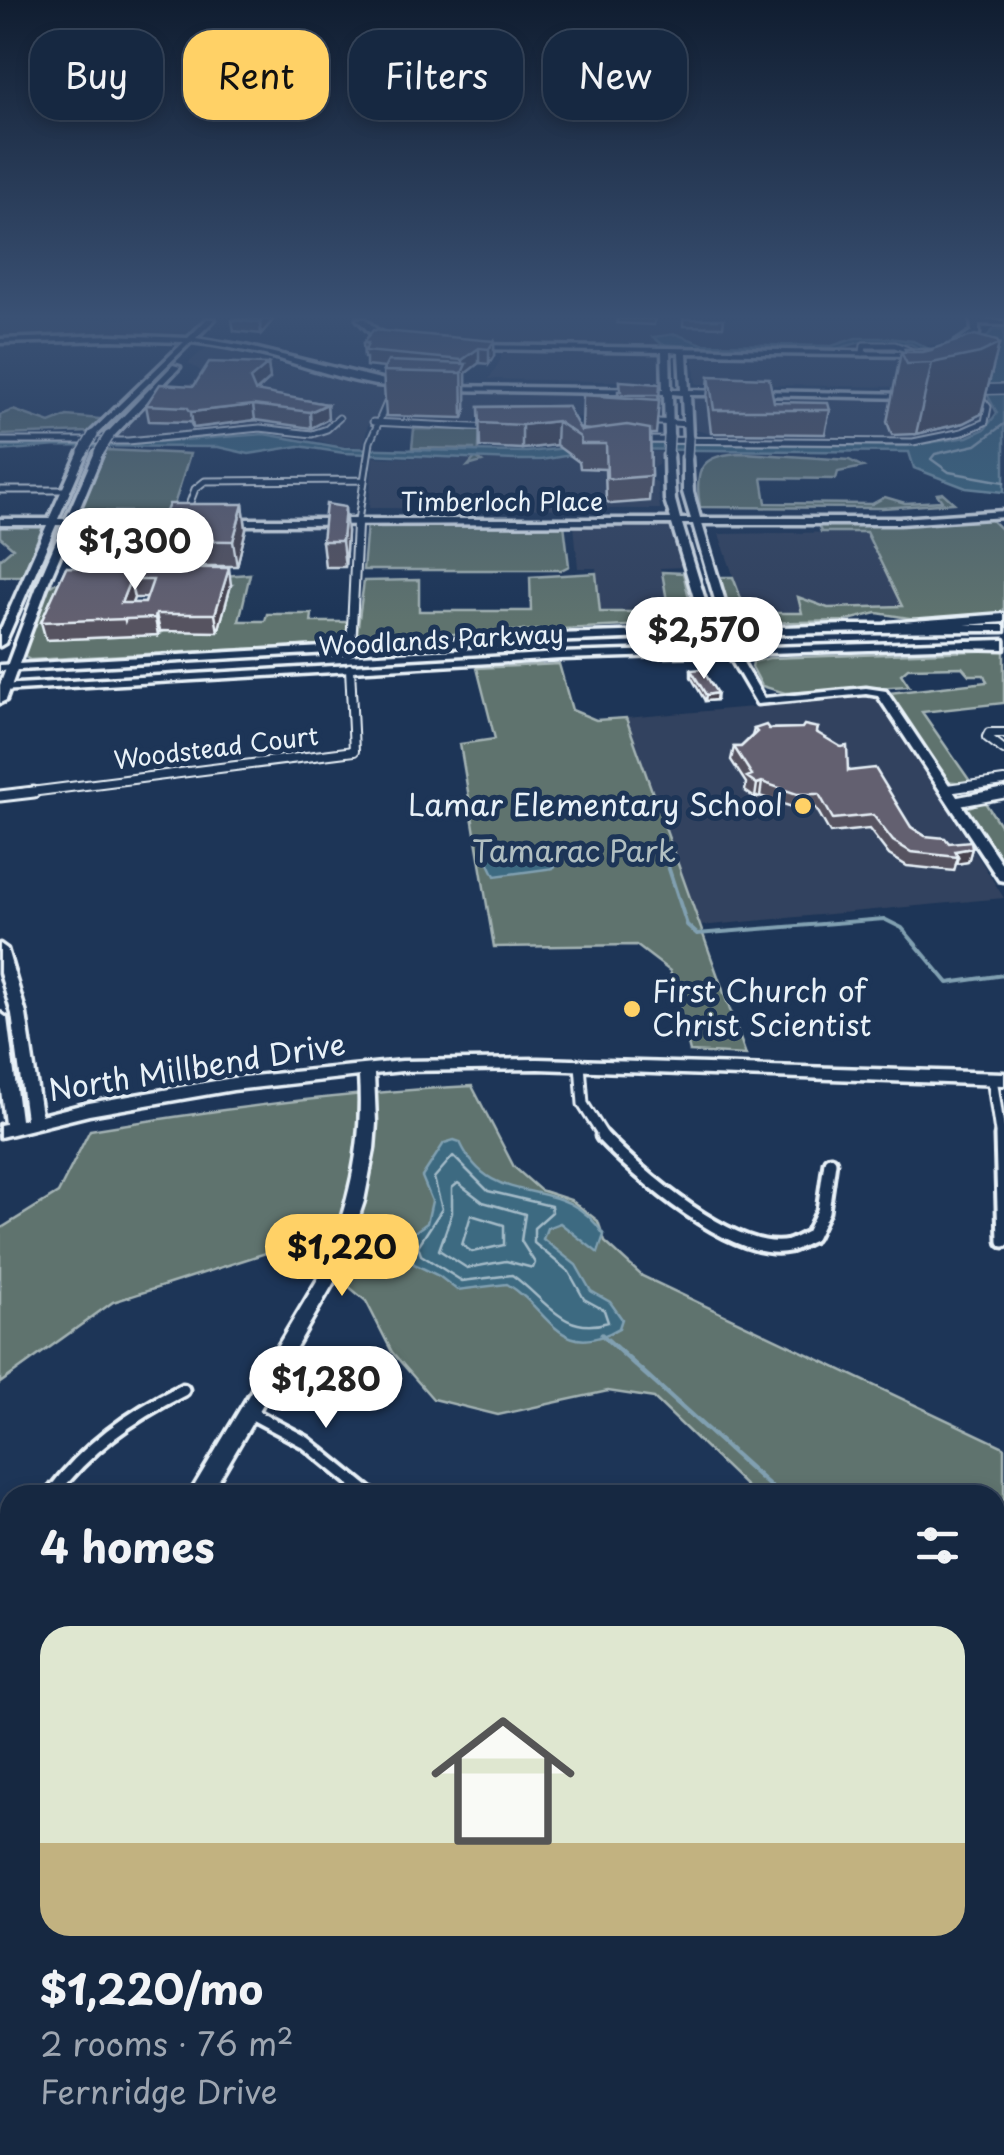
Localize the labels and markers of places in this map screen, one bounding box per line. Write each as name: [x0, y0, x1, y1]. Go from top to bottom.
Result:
pin: $1,300: [54, 508, 216, 593]
pin: $2,570: [623, 597, 785, 682]
place label: Lamar Elementary School: [408, 781, 783, 826]
marker: Lamar Elementary School: [792, 795, 814, 817]
place label: First Church of Christ Scientist: [652, 967, 871, 1046]
marker: First Church of Christ Scientist: [621, 998, 643, 1020]
pin: $1,220: [261, 1214, 423, 1299]
pin: $1,280: [245, 1346, 407, 1431]

